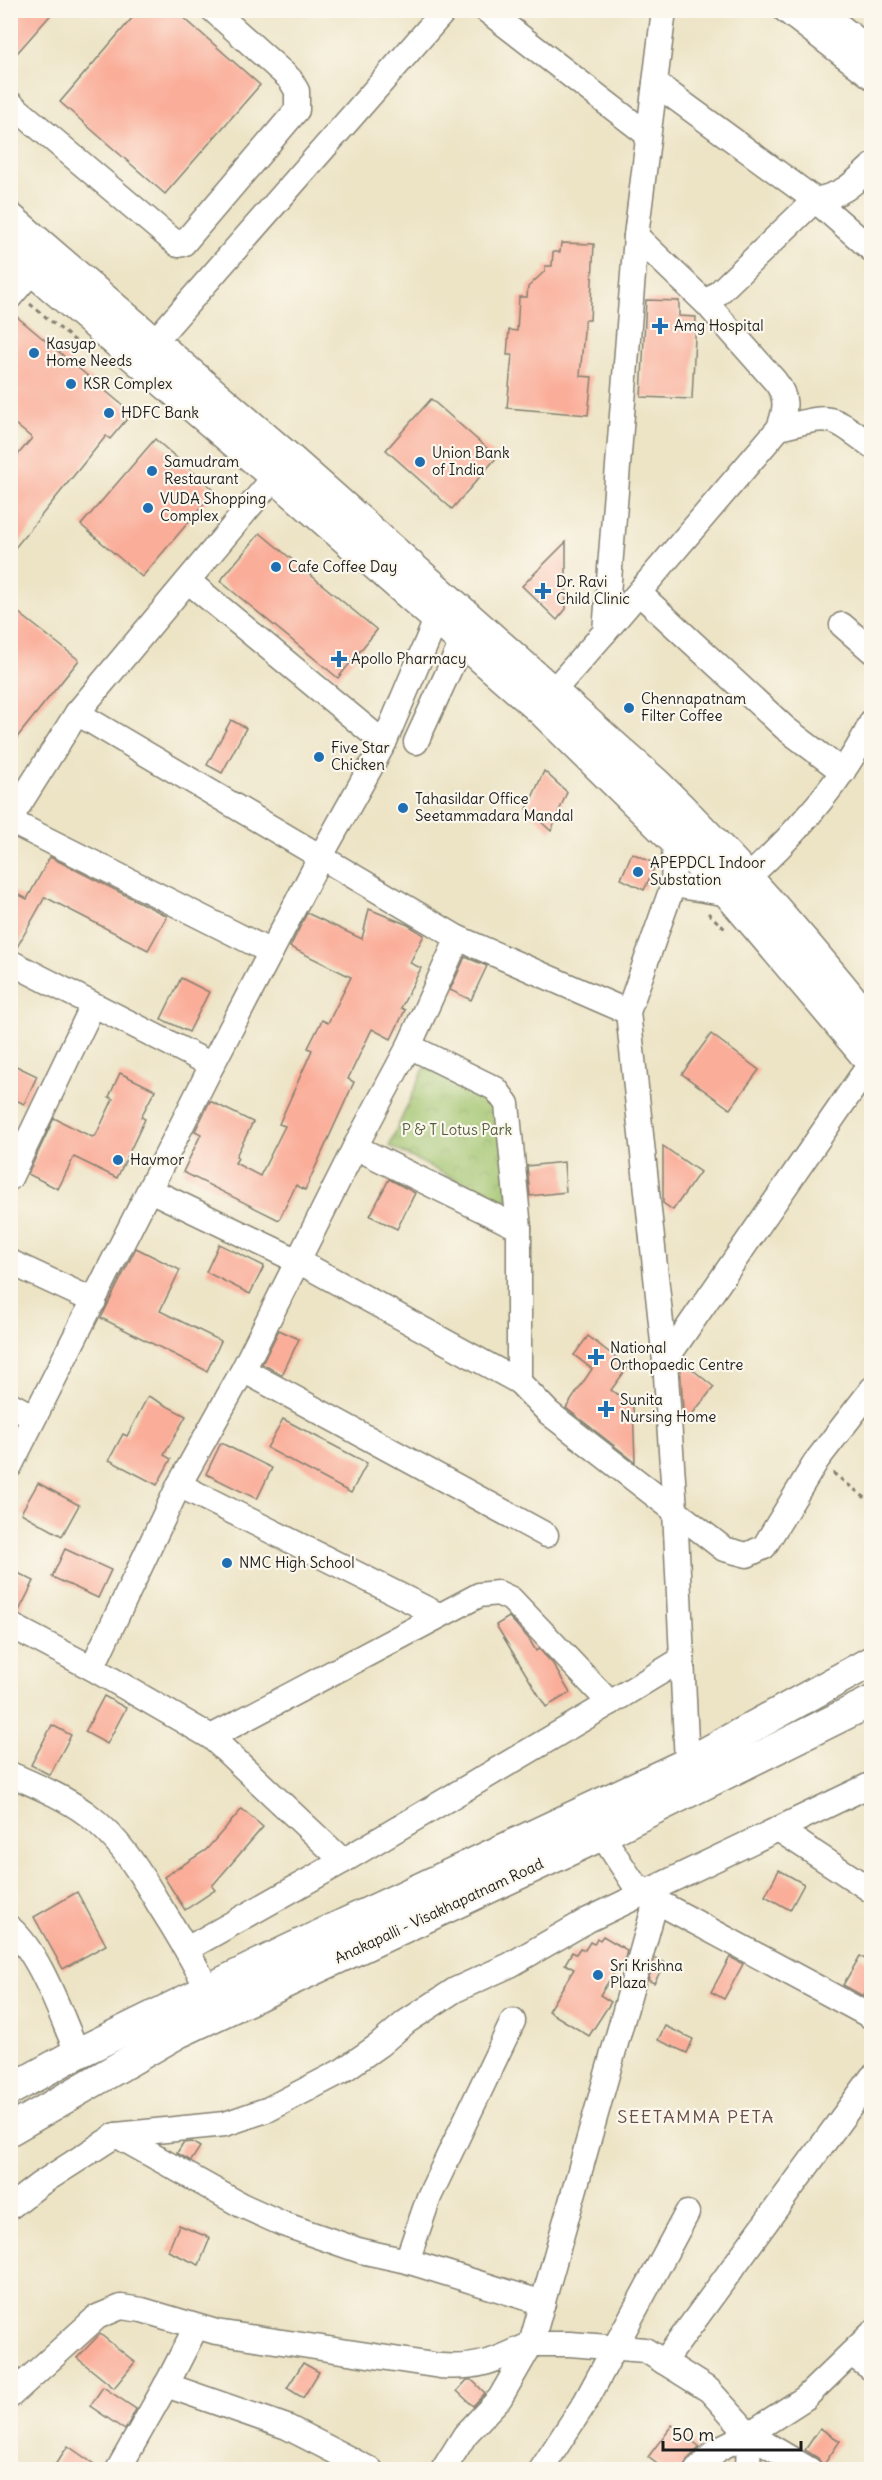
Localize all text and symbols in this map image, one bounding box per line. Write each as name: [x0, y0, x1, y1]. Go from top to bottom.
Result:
place label: Amg Hospital: [674, 316, 764, 335]
marker: Amg Hospital: [651, 317, 669, 335]
place label: Kasyap Home Needs: [46, 334, 132, 370]
marker: Kasyap Home Needs: [27, 346, 41, 360]
place label: KSR Complex: [83, 374, 173, 393]
marker: KSR Complex: [64, 377, 78, 391]
place label: HDFC Bank: [121, 403, 199, 422]
marker: HDFC Bank: [102, 406, 116, 420]
place label: Union Bank of India: [432, 443, 510, 479]
place label: Samudram Restaurant: [164, 452, 239, 488]
marker: Union Bank of India: [413, 455, 427, 469]
marker: Samudram Restaurant: [145, 464, 159, 478]
place label: VUDA Shopping Complex: [160, 489, 266, 525]
marker: VUDA Shopping Complex: [141, 501, 155, 515]
place label: Cafe Coffee Day: [288, 557, 397, 576]
marker: Cafe Coffee Day: [269, 560, 283, 574]
place label: Dr. Ravi Child Clinic: [556, 572, 630, 608]
marker: Dr. Ravi Child Clinic: [534, 582, 552, 600]
place label: Apollo Pharmacy: [351, 649, 467, 668]
marker: Apollo Pharmacy: [332, 652, 346, 666]
place label: Chennapatnam Filter Coffee: [641, 689, 746, 725]
marker: Chennapatnam Filter Coffee: [622, 701, 636, 715]
place label: Five Star Chicken: [331, 738, 390, 774]
marker: Five Star Chicken: [312, 750, 326, 764]
place label: Tahasildar Office Seetammadara Mandal: [415, 789, 573, 825]
marker: Tahasildar Office Seetammadara Mandal: [396, 801, 410, 815]
place label: APEPDCL Indoor Substation: [650, 853, 766, 889]
marker: APEPDCL Indoor Substation: [631, 865, 645, 879]
park label: P & T Lotus Park: [402, 1120, 513, 1139]
place label: Havmor: [130, 1150, 184, 1169]
marker: Havmor: [111, 1153, 125, 1167]
place label: National Orthopaedic Centre: [610, 1338, 743, 1374]
marker: National Orthopaedic Centre: [587, 1348, 605, 1366]
place label: Sunita Nursing Home: [620, 1390, 716, 1426]
marker: Sunita Nursing Home: [597, 1400, 615, 1418]
place label: NMC High School: [239, 1553, 355, 1572]
marker: NMC High School: [220, 1556, 234, 1570]
street label: Anakapalli - Visakhapatnam Road: [331, 1854, 546, 1967]
place label: Sri Krishna Plaza: [610, 1956, 683, 1992]
marker: Sri Krishna Plaza: [591, 1968, 605, 1982]
district label: SEETAMMA PETA: [617, 2105, 775, 2128]
scale bar: [663, 2414, 801, 2452]
text: 50 m: [672, 2423, 714, 2446]

